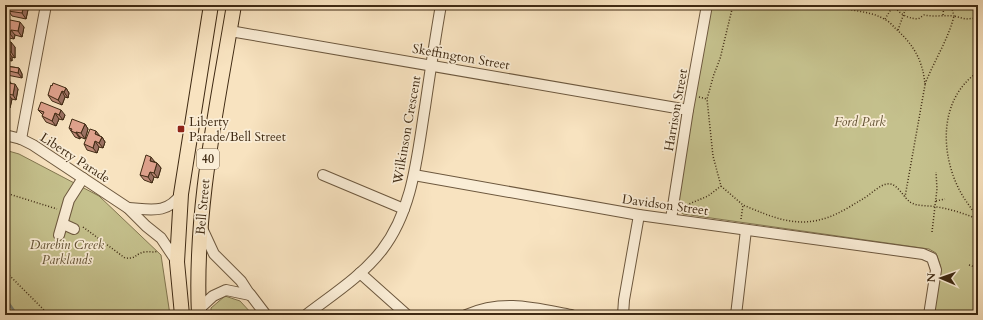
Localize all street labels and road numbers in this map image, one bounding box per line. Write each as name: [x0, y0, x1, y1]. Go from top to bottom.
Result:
street label: Skeffington Street: [411, 40, 511, 74]
street label: Harrison Street: [660, 67, 692, 153]
street label: Wilkinson Crescent: [388, 74, 425, 187]
street label: Liberty Parade: [37, 129, 114, 187]
road number: 40: [197, 149, 219, 169]
street label: Bell Street: [192, 178, 214, 236]
street label: Davidson Street: [621, 190, 709, 220]

